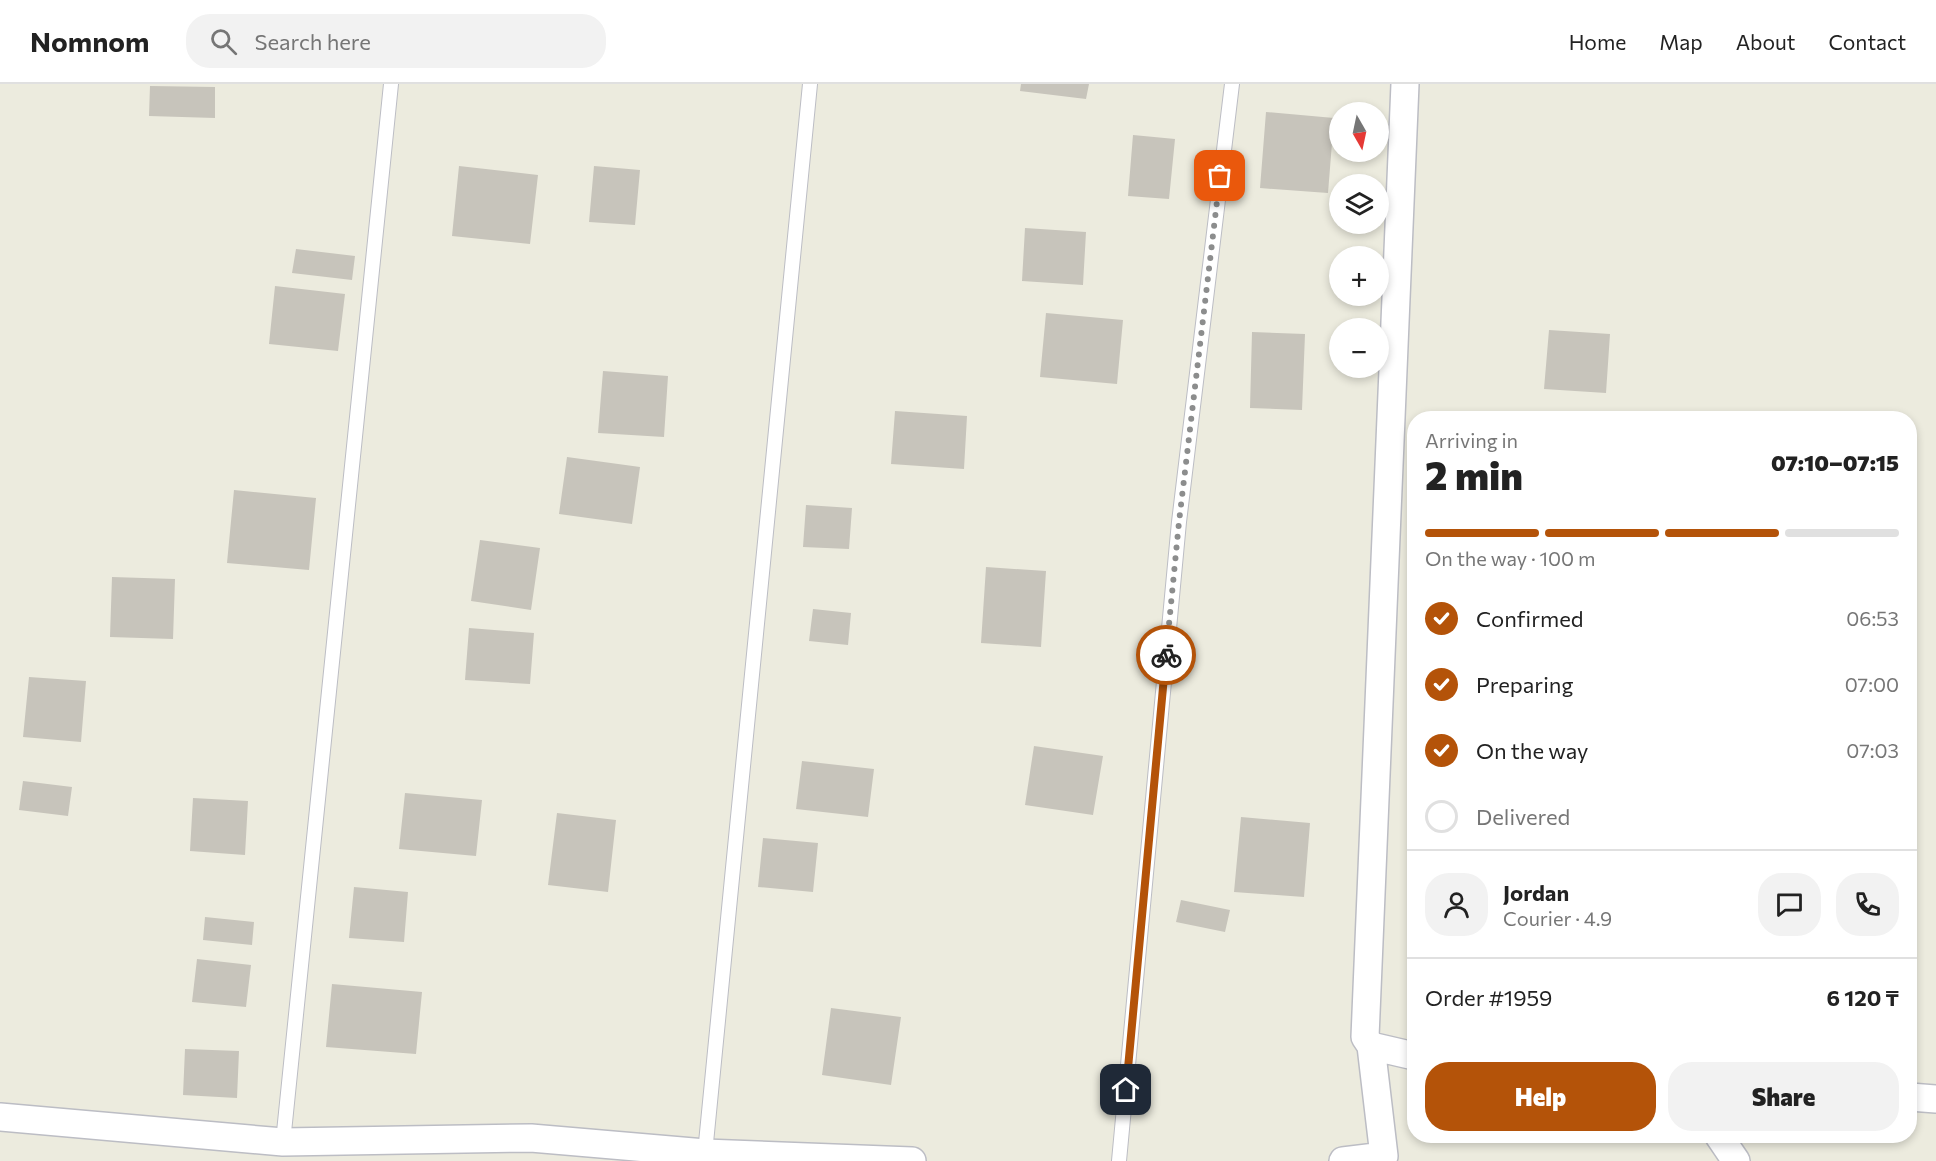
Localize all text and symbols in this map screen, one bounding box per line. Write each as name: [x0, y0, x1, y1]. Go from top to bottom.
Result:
search box: [186, 14, 606, 68]
text: Nomnom: [30, 24, 150, 58]
icon: search: [207, 25, 240, 58]
text: Search here: [255, 28, 371, 55]
text: Home: [1569, 29, 1626, 54]
text: Map: [1659, 29, 1703, 54]
text: About: [1736, 29, 1795, 54]
text: Contact: [1828, 29, 1906, 54]
north arrow: [1329, 102, 1389, 162]
map controls: [1329, 102, 1389, 378]
pin: [1194, 150, 1245, 201]
icon: bag: [1203, 159, 1236, 192]
button: layers: [1329, 174, 1389, 234]
button: +: [1329, 246, 1389, 306]
button: −: [1329, 318, 1389, 378]
text: Arriving in: [1425, 428, 1518, 452]
text: 07:10–07:15: [1771, 449, 1899, 476]
text: 2 min: [1425, 450, 1523, 498]
text: On the way · 100 m: [1425, 546, 1595, 570]
icon: check: [1425, 602, 1458, 635]
text: Confirmed: [1476, 605, 1583, 632]
text: 06:53: [1846, 606, 1899, 630]
courier: [1136, 625, 1196, 685]
icon: bike: [1150, 639, 1183, 672]
icon: check: [1425, 668, 1458, 701]
text: Preparing: [1476, 671, 1573, 698]
text: 07:00: [1845, 672, 1899, 696]
icon: check: [1425, 734, 1458, 767]
text: On the way: [1476, 737, 1588, 764]
text: 07:03: [1846, 738, 1899, 762]
text: Delivered: [1476, 803, 1570, 830]
button: person: [1425, 873, 1488, 936]
button: chat: [1758, 873, 1821, 936]
button: phone: [1836, 873, 1899, 936]
text: Jordan: [1503, 879, 1569, 906]
text: Courier · 4.9: [1503, 906, 1612, 930]
text: Order #1959: [1425, 984, 1552, 1011]
text: 6 120 ₸: [1827, 984, 1899, 1011]
button: Help: [1425, 1062, 1656, 1131]
button: Share: [1668, 1062, 1899, 1131]
pin: [1100, 1064, 1151, 1115]
icon: home: [1109, 1073, 1142, 1106]

